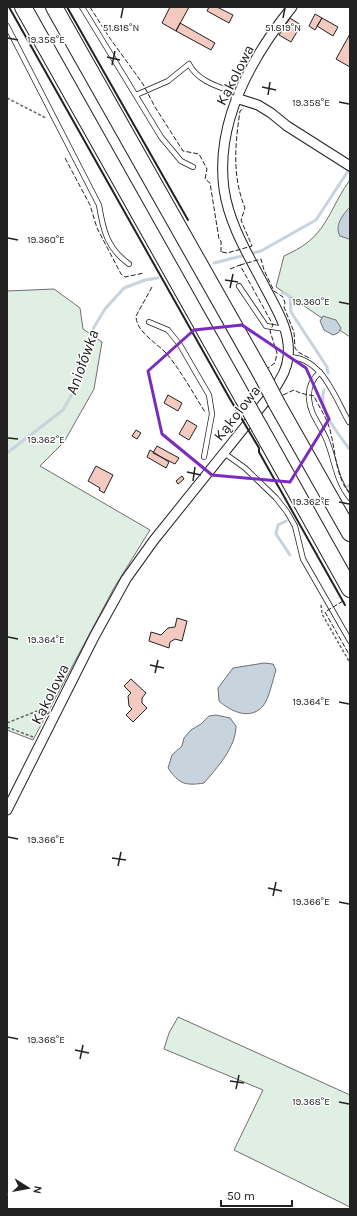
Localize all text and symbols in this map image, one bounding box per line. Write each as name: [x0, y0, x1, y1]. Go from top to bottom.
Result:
text: 51.818°N: [103, 22, 139, 34]
text: 51.819°N: [265, 22, 301, 34]
text: 19.358°E: [27, 34, 65, 46]
street label: Kąkolowa: [212, 42, 258, 108]
text: 19.358°E: [292, 97, 330, 109]
text: 19.360°E: [27, 234, 65, 246]
text: 19.360°E: [292, 296, 330, 308]
water label: Aniołówka: [62, 327, 102, 397]
street label: Kąkolowa: [210, 382, 264, 444]
text: 19.362°E: [27, 434, 65, 446]
text: 19.362°E: [292, 496, 330, 508]
text: 19.364°E: [27, 634, 65, 646]
street label: Kąkolowa: [27, 661, 73, 727]
text: 19.364°E: [292, 696, 330, 708]
text: 19.366°E: [27, 834, 65, 846]
text: 19.366°E: [292, 896, 330, 908]
text: 19.368°E: [27, 1034, 65, 1046]
text: 19.368°E: [292, 1096, 330, 1108]
north arrow: [8, 1168, 48, 1208]
scale bar: [221, 1182, 292, 1208]
text: N: [30, 1185, 44, 1195]
text: 50 m: [227, 1189, 255, 1203]

